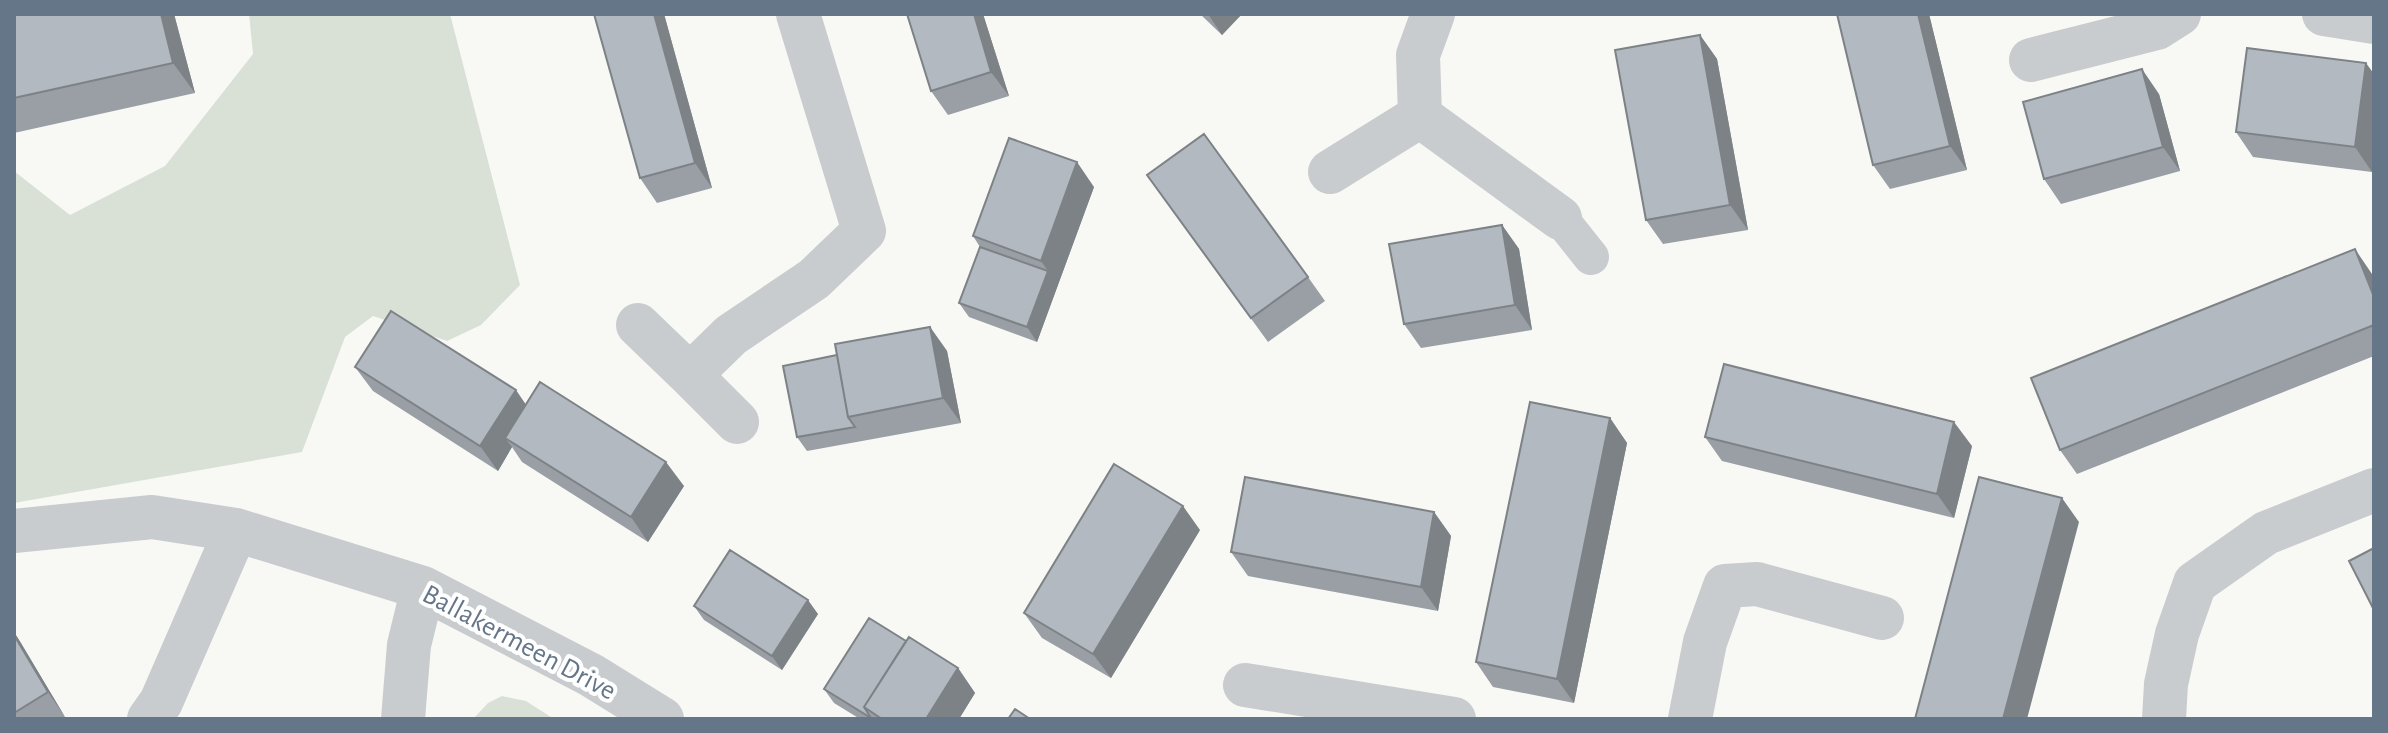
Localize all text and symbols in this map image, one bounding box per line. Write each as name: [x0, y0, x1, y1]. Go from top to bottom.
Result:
street label: Ballakermeen Drive: [418, 580, 620, 705]

